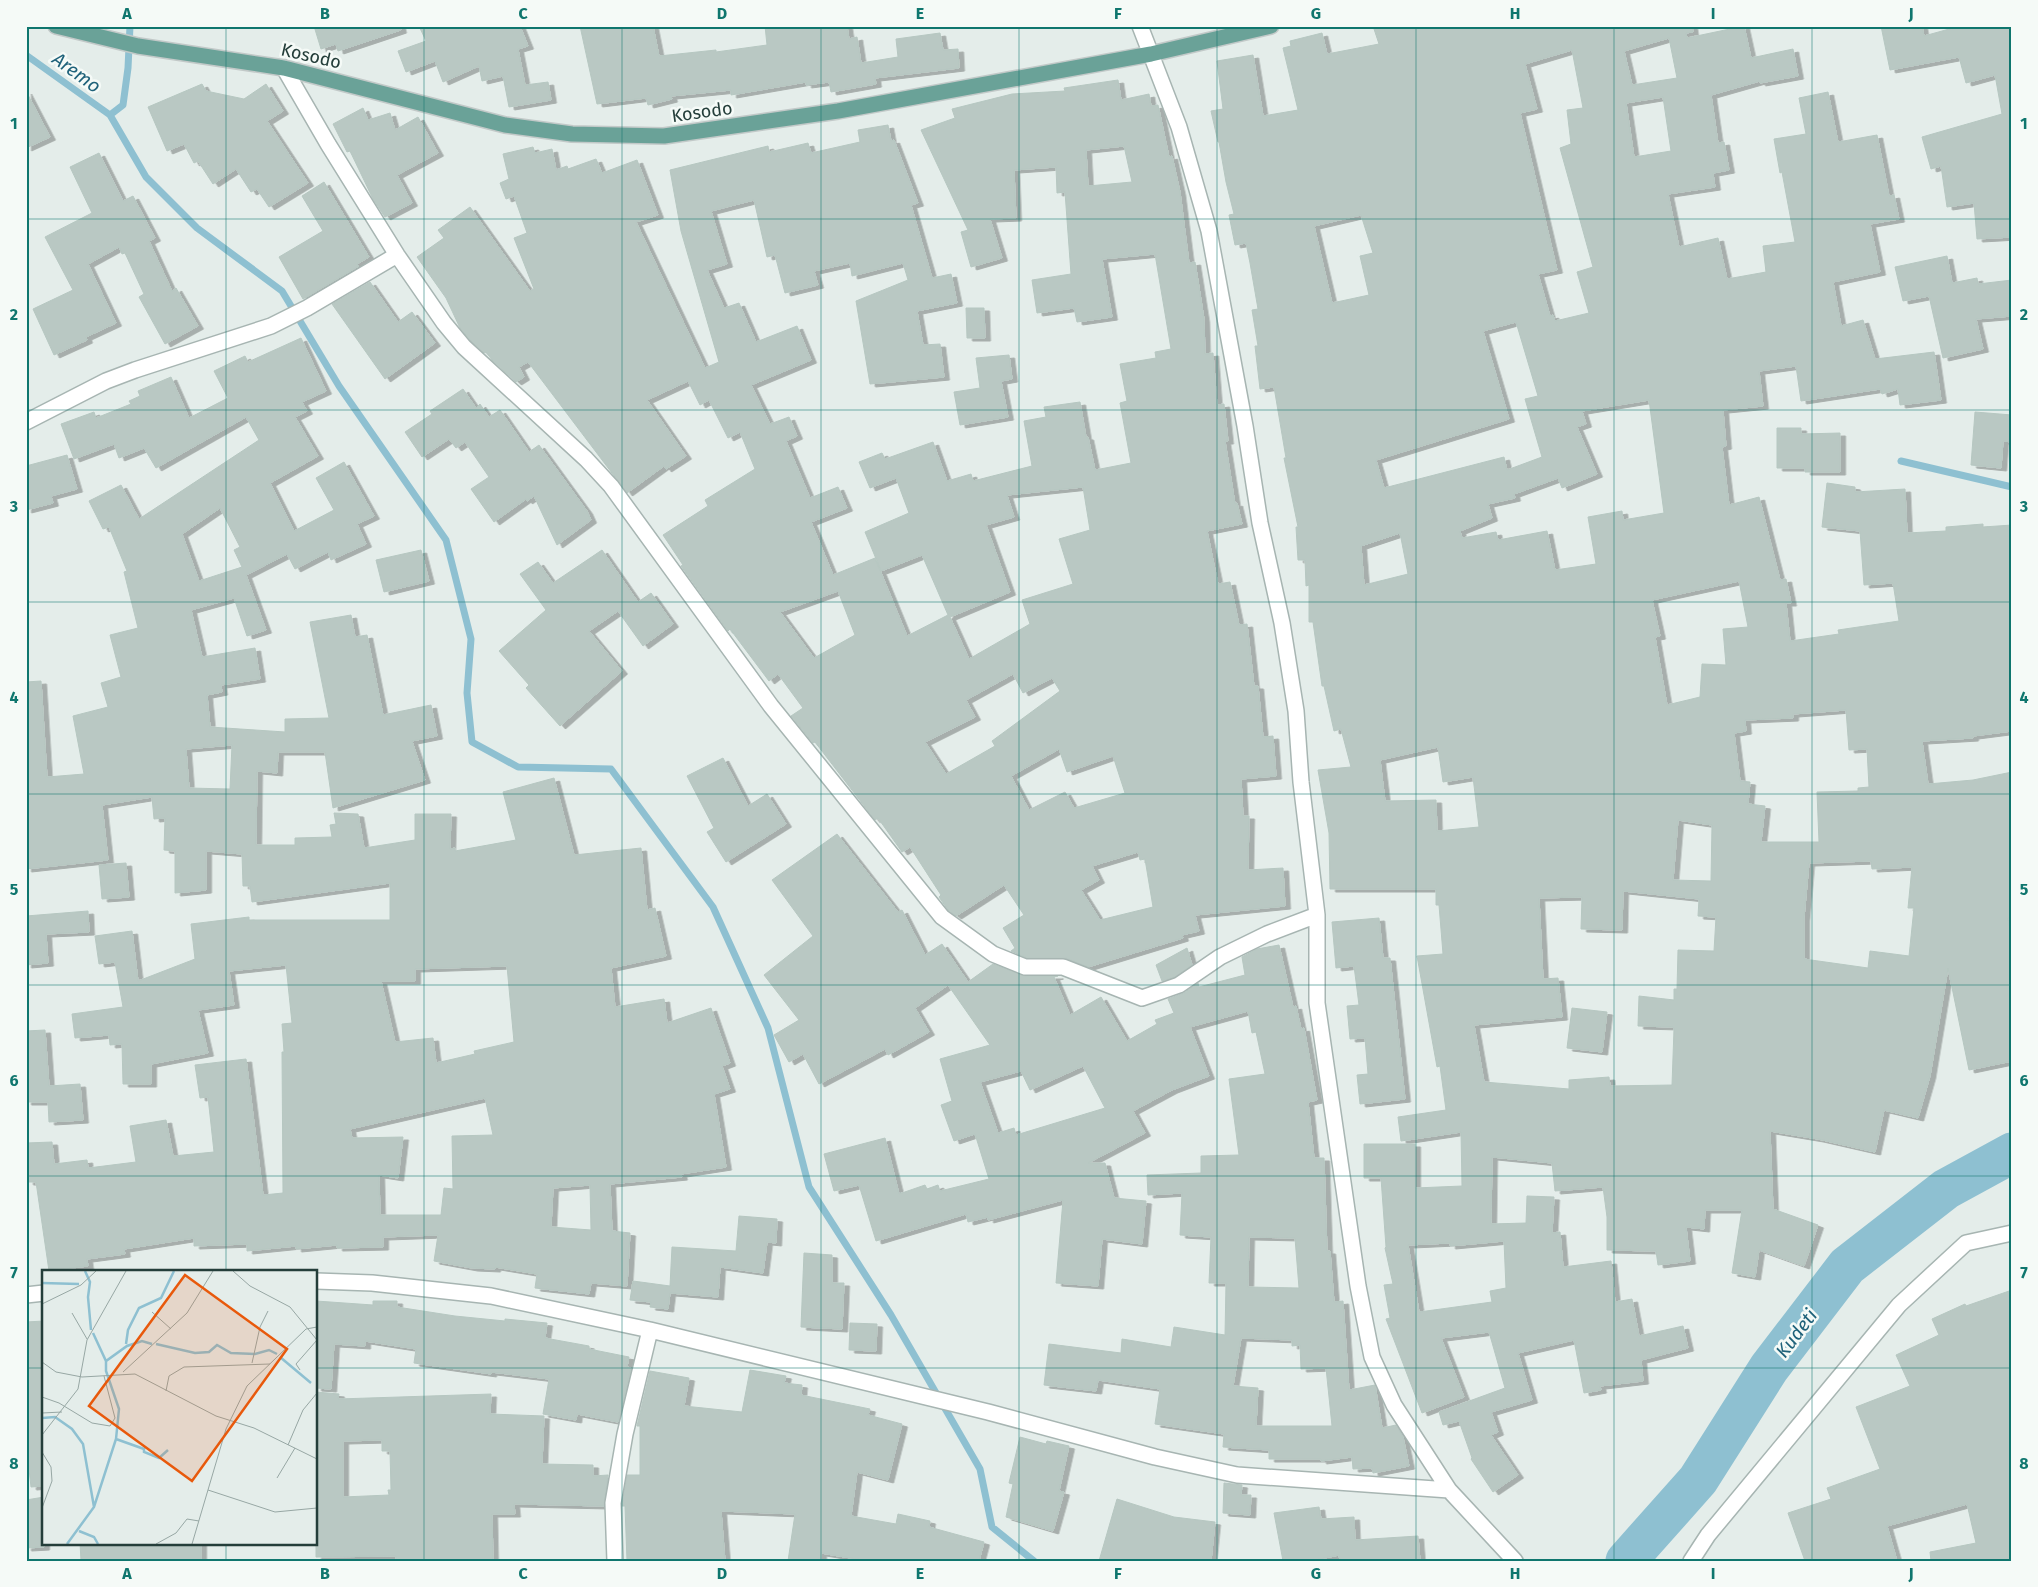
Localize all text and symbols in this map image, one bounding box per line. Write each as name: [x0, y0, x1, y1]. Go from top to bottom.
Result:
text: A: [121, 4, 132, 23]
text: B: [320, 4, 330, 23]
text: C: [518, 4, 528, 23]
text: D: [717, 4, 727, 23]
text: E: [916, 4, 924, 23]
text: F: [1114, 4, 1122, 23]
text: G: [1311, 4, 1321, 23]
text: H: [1510, 4, 1520, 23]
text: I: [1711, 4, 1715, 23]
text: J: [1907, 4, 1914, 23]
street label: Kosodo: [279, 38, 343, 74]
water label: Aremo: [47, 47, 105, 98]
street label: Kosodo: [670, 97, 734, 127]
text: 1: [10, 114, 18, 133]
text: 1: [2020, 114, 2028, 133]
text: 2: [10, 305, 18, 324]
text: 2: [2020, 305, 2028, 324]
text: 3: [9, 497, 18, 516]
text: 3: [2019, 497, 2028, 516]
text: 4: [9, 688, 19, 707]
text: 4: [2019, 688, 2029, 707]
text: 5: [10, 880, 19, 899]
text: 5: [2020, 880, 2029, 899]
text: 6: [9, 1071, 19, 1090]
text: 6: [2019, 1071, 2029, 1090]
text: 7: [10, 1263, 18, 1282]
text: 7: [2020, 1263, 2028, 1282]
inset map: [42, 1270, 318, 1544]
water label: Kudeti: [1771, 1304, 1823, 1362]
text: 8: [9, 1454, 19, 1473]
text: 8: [2019, 1454, 2029, 1473]
text: A: [121, 1564, 132, 1583]
text: B: [320, 1564, 330, 1583]
text: C: [518, 1564, 528, 1583]
text: D: [717, 1564, 727, 1583]
text: E: [916, 1564, 924, 1583]
text: F: [1114, 1564, 1122, 1583]
text: G: [1311, 1564, 1321, 1583]
text: H: [1510, 1564, 1520, 1583]
text: I: [1711, 1564, 1715, 1583]
text: J: [1907, 1564, 1914, 1583]

